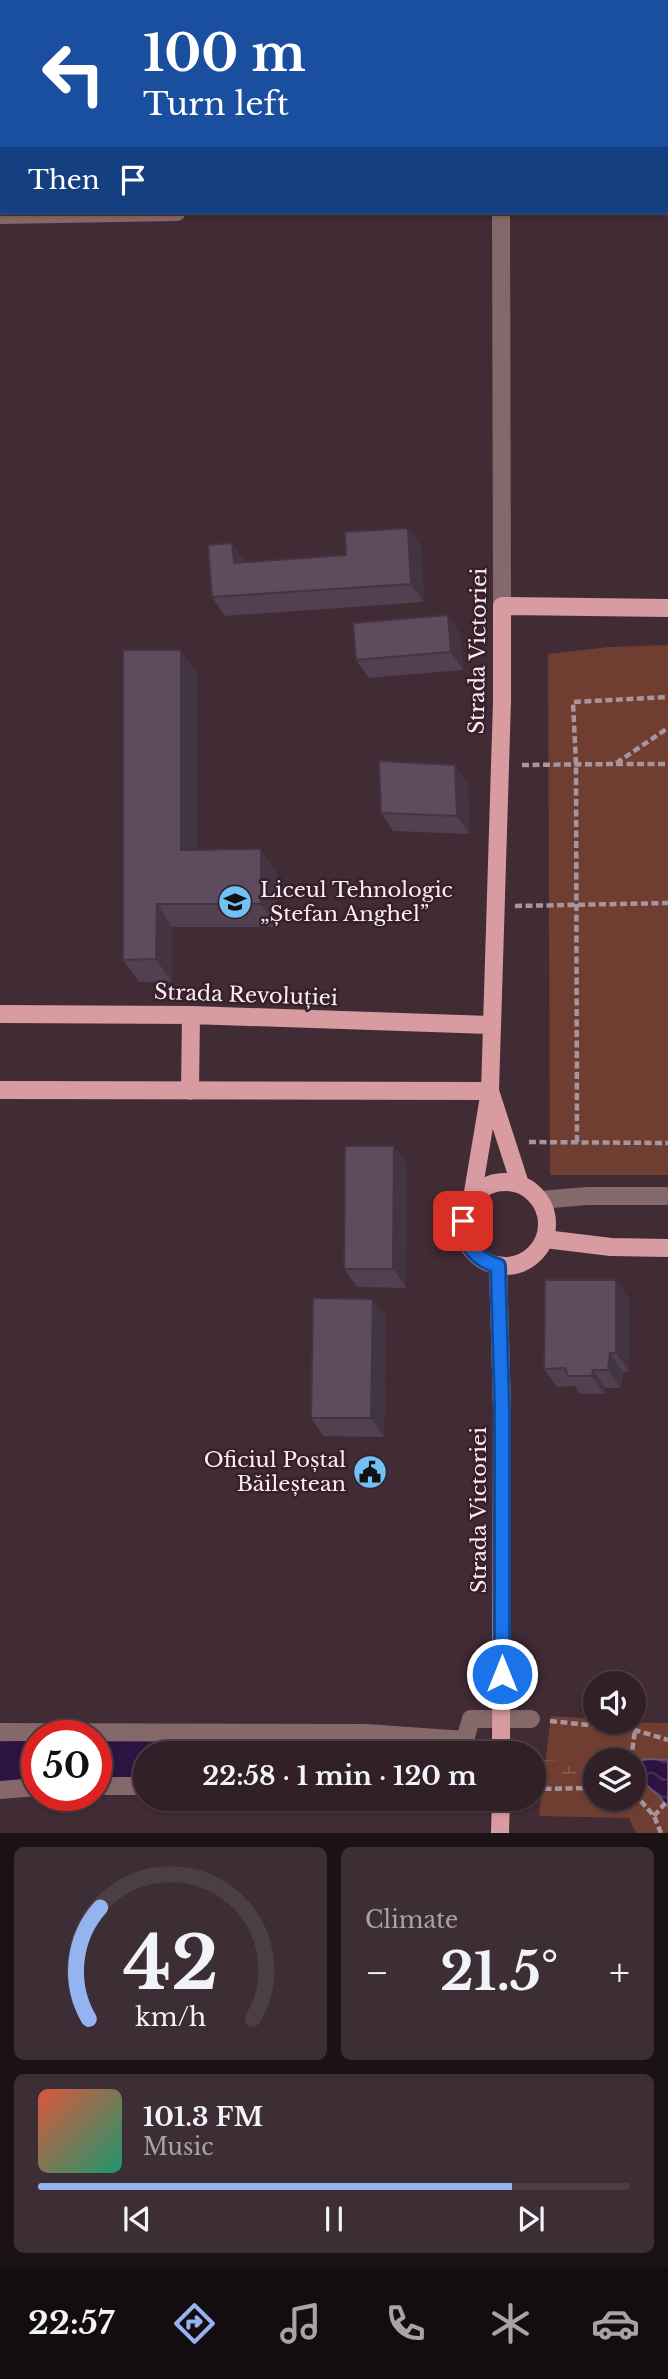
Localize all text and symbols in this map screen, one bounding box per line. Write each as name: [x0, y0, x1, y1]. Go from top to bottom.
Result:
text: 100 m: [143, 23, 306, 84]
icon: left: [28, 28, 119, 119]
text: Turn left: [143, 84, 289, 124]
icon: arrive: [114, 161, 152, 199]
text: Then: [28, 164, 100, 196]
street label: Strada Victoriei: [464, 568, 492, 734]
place label: Liceul Tehnologic „Ștefan Anghel”: [260, 877, 453, 927]
school or university icon: Liceul Tehnologic „Ștefan Anghel”: [216, 883, 254, 921]
street label: Strada Revoluției: [154, 979, 338, 1011]
pin: [433, 1191, 493, 1251]
icon: arrive: [444, 1202, 482, 1240]
street label: Strada Victoriei: [466, 1427, 492, 1593]
place label: Oficiul Poștal Băileștean: [204, 1447, 346, 1497]
public building icon: Oficiul Poștal Băileștean: [351, 1453, 389, 1491]
position arrow: [465, 1637, 539, 1711]
map controls: [583, 1671, 646, 1811]
button: sound: [583, 1671, 646, 1734]
speed limit sign: 50: [21, 1720, 112, 1811]
button: layers: [583, 1748, 646, 1811]
text: 22:58 · 1 min · 120 m: [202, 1760, 477, 1792]
text: Climate: [365, 1906, 458, 1934]
text: 42: [123, 1919, 218, 2010]
text: 21.5°: [440, 1940, 558, 2004]
text: −: [365, 1949, 389, 1996]
text: +: [609, 1949, 630, 1996]
text: km/h: [135, 2002, 206, 2033]
text: 101.3 FM: [143, 2101, 263, 2133]
text: Music: [143, 2133, 214, 2161]
icon: previous: [118, 2200, 156, 2238]
icon: pause: [315, 2200, 353, 2238]
icon: next: [512, 2200, 550, 2238]
icon: directions: [170, 2299, 219, 2348]
icon: music: [276, 2299, 325, 2348]
icon: phone: [381, 2299, 430, 2348]
icon: climate: [486, 2299, 535, 2348]
icon: car: [591, 2299, 640, 2348]
text: 22:57: [28, 2303, 114, 2343]

